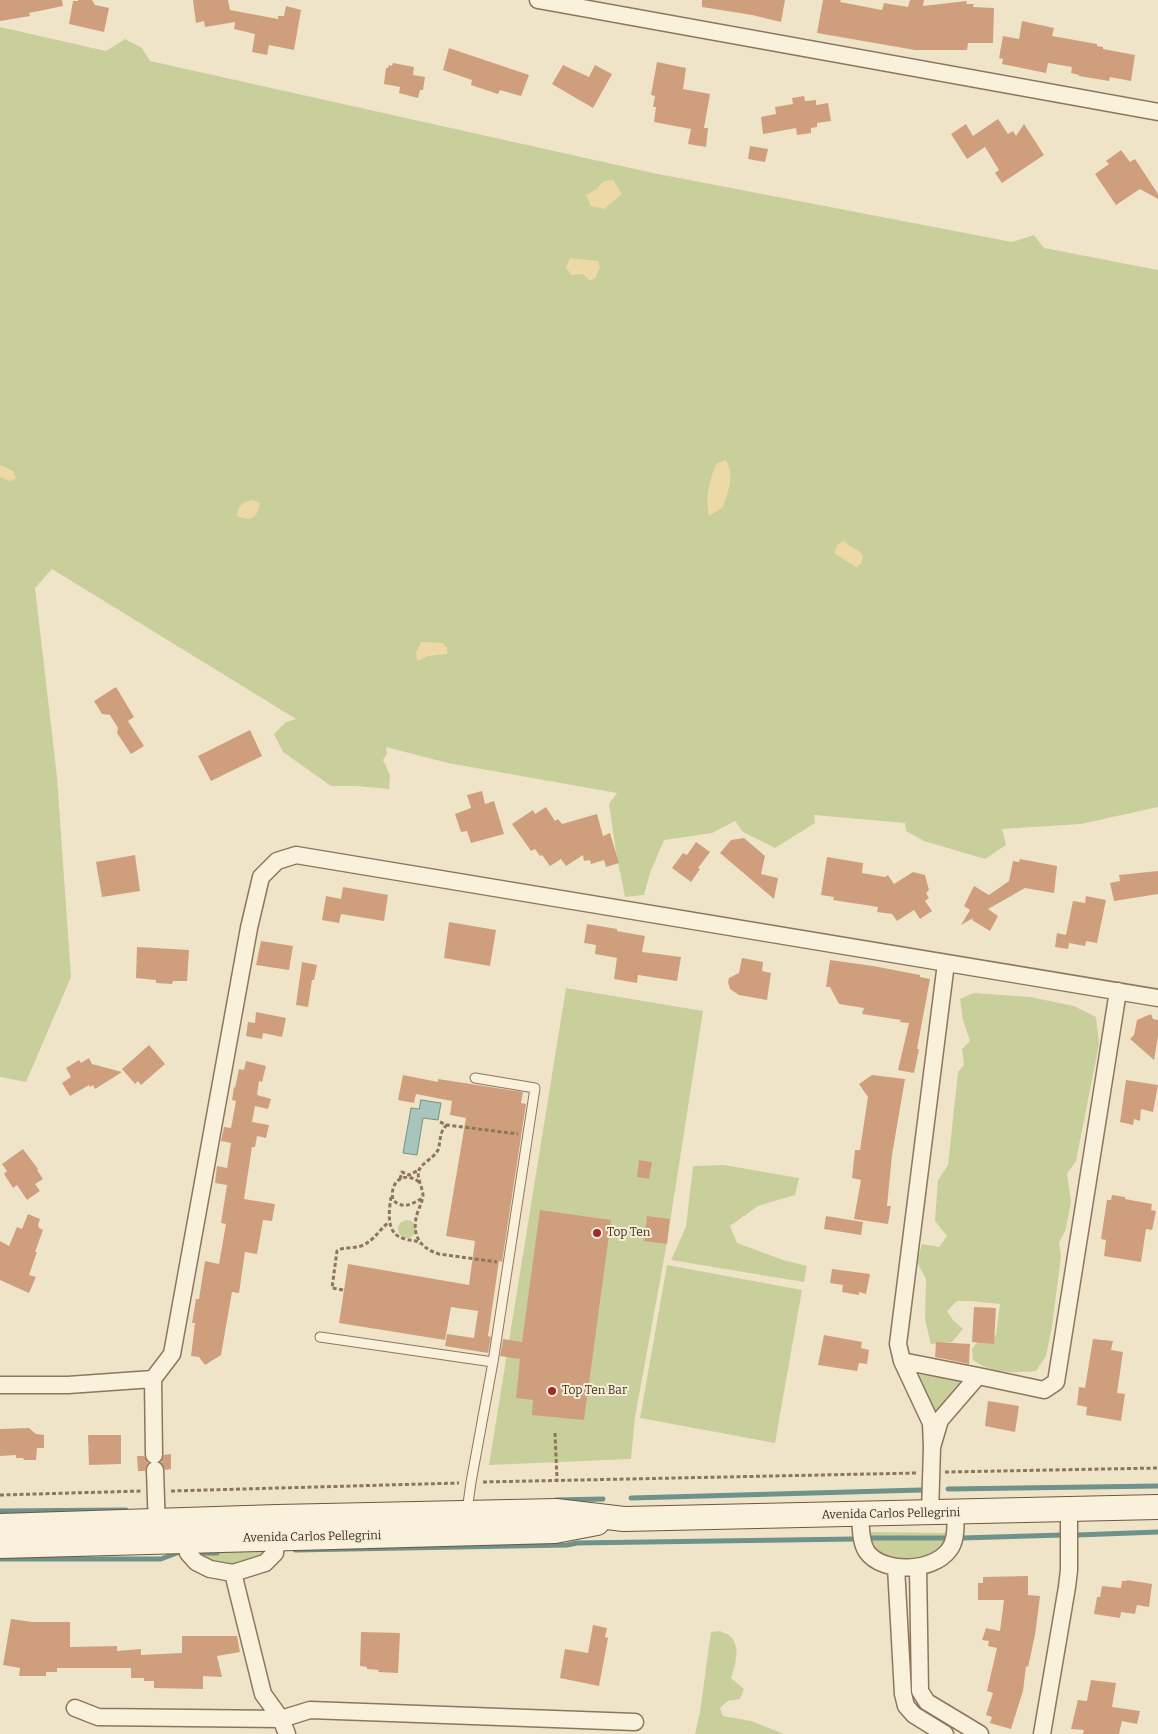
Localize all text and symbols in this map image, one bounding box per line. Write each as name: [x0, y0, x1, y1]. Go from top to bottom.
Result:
place label: Top Ten: [607, 1226, 650, 1240]
marker: Top Ten: [591, 1227, 603, 1239]
place label: Top Ten Bar: [562, 1384, 627, 1398]
marker: Top Ten Bar: [546, 1385, 558, 1397]
street label: Avenida Carlos Pellegrini: [822, 1506, 960, 1522]
street label: Avenida Carlos Pellegrini: [243, 1529, 381, 1545]

